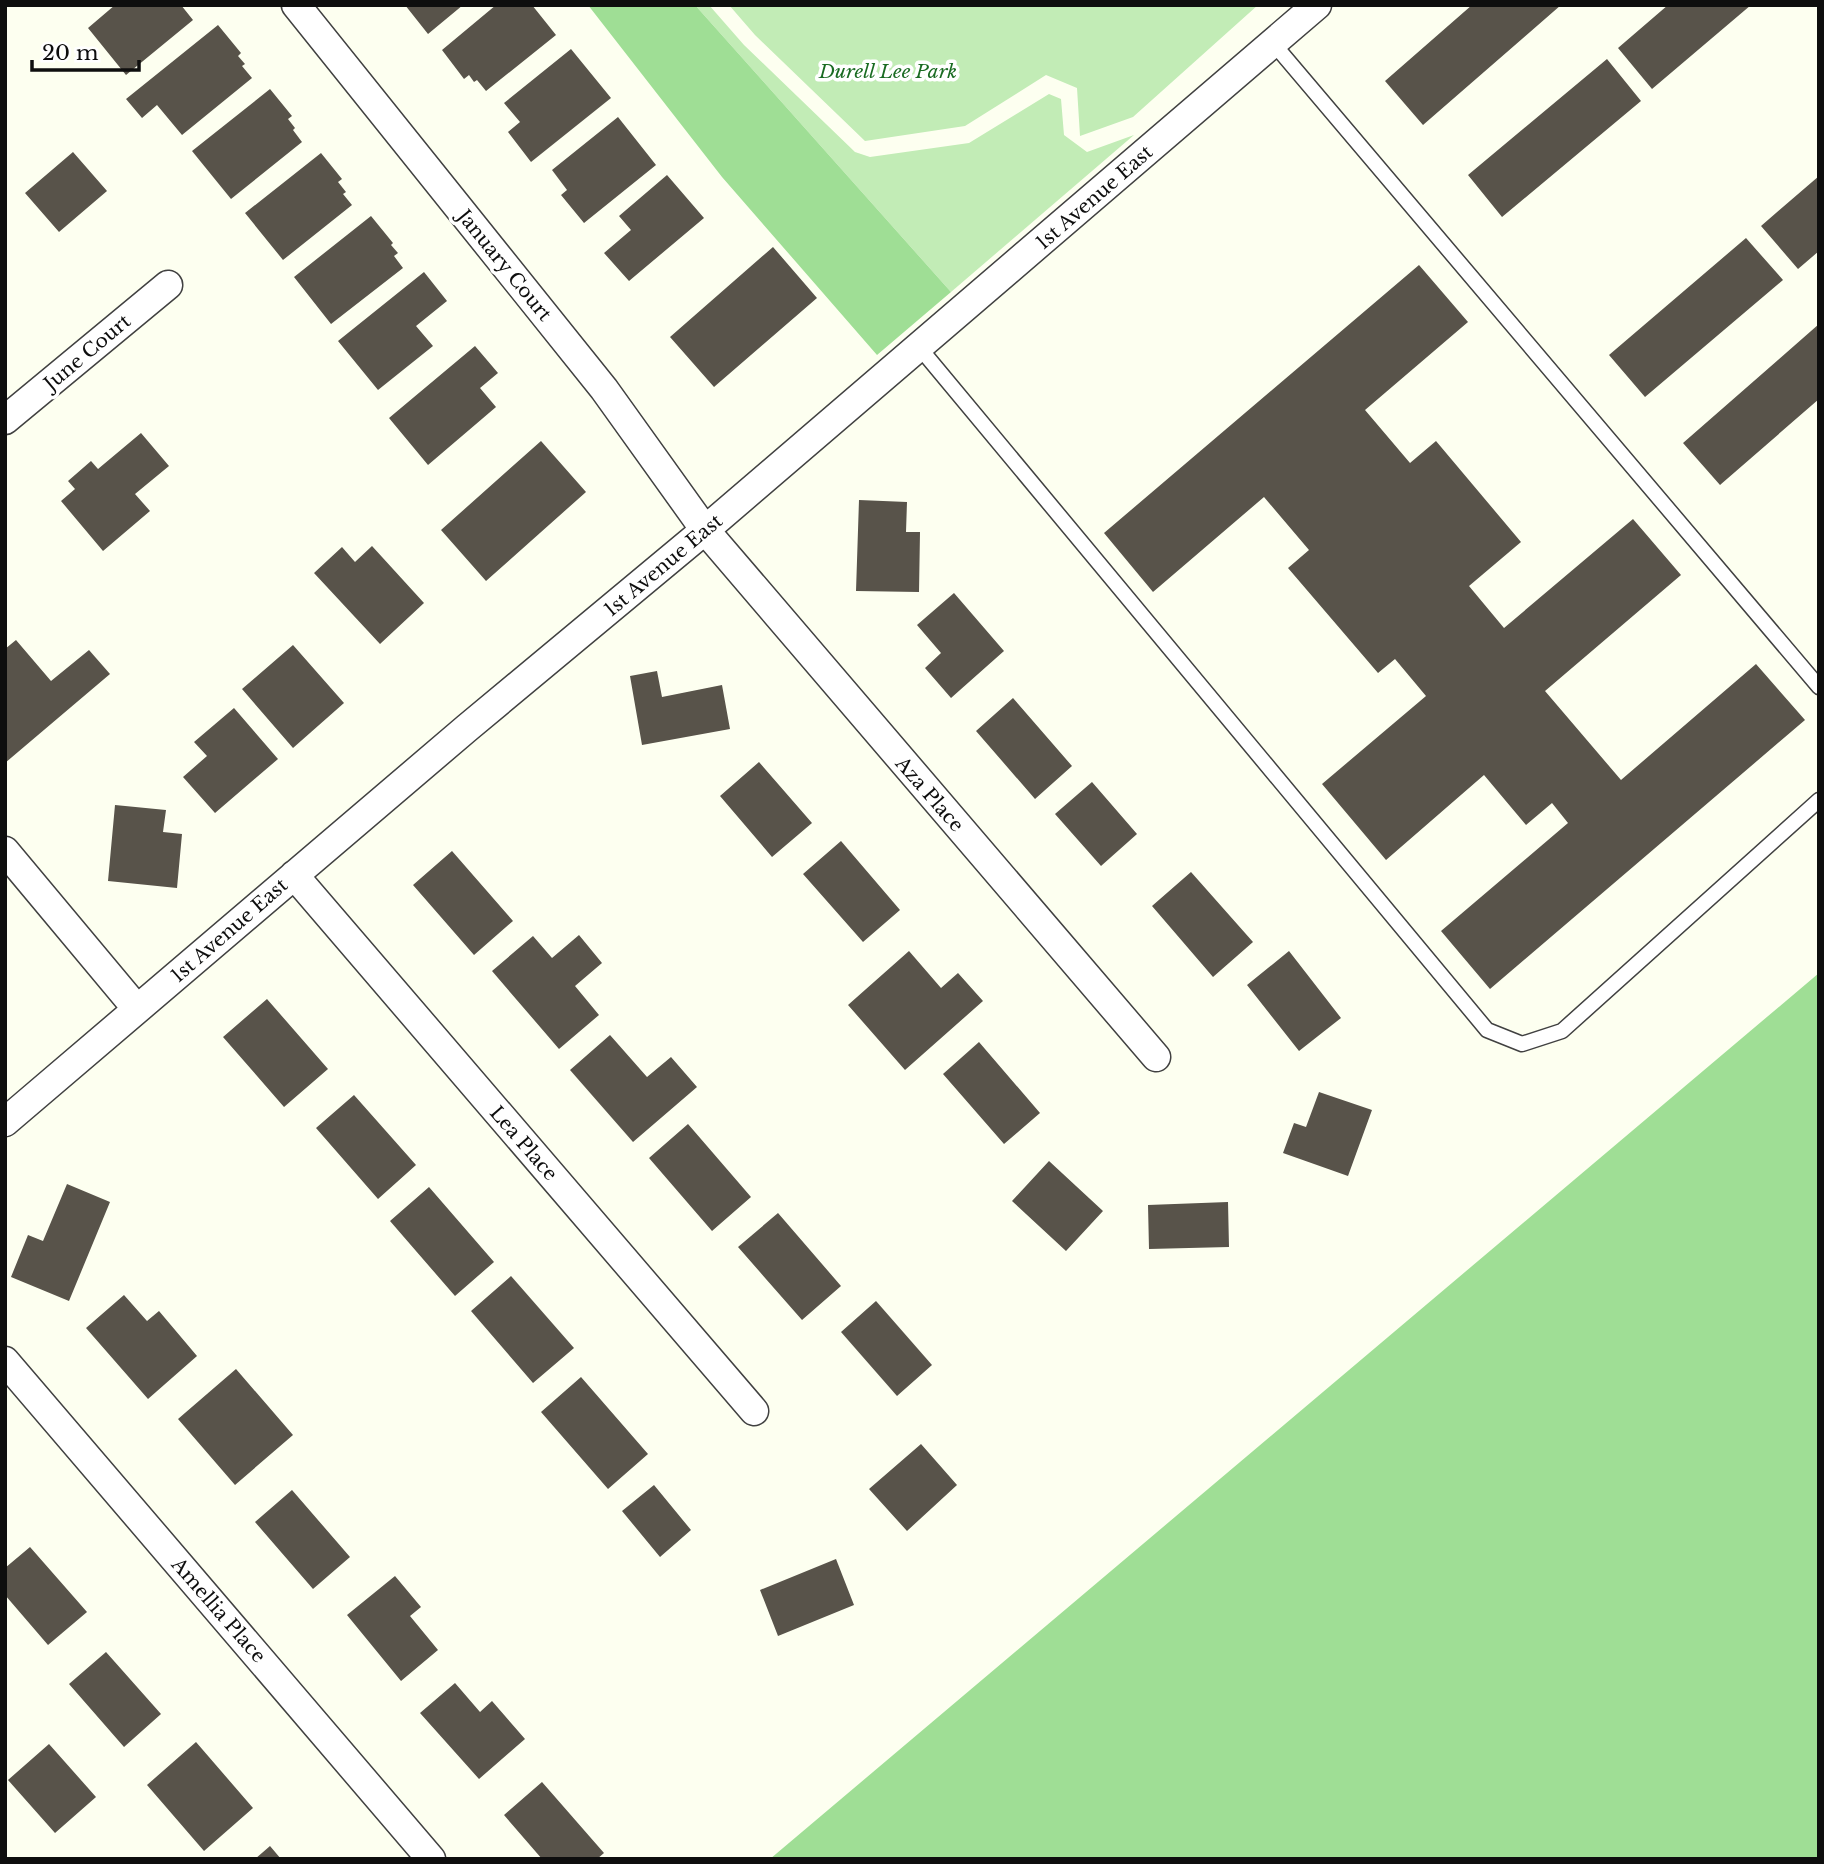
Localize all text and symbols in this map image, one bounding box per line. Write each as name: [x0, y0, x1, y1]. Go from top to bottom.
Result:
scale bar: [32, 28, 138, 72]
text: 20 m: [42, 40, 99, 66]
park label: Durell Lee Park: [818, 60, 957, 83]
street label: 1st Avenue East: [1031, 140, 1158, 254]
street label: January Court: [451, 203, 557, 326]
street label: June Court: [37, 309, 136, 397]
street label: 1st Avenue East: [600, 509, 728, 621]
street label: Aza Place: [890, 751, 968, 837]
street label: 1st Avenue East: [166, 873, 293, 987]
street label: Lea Place: [485, 1101, 562, 1185]
street label: Amellia Place: [166, 1552, 270, 1667]

